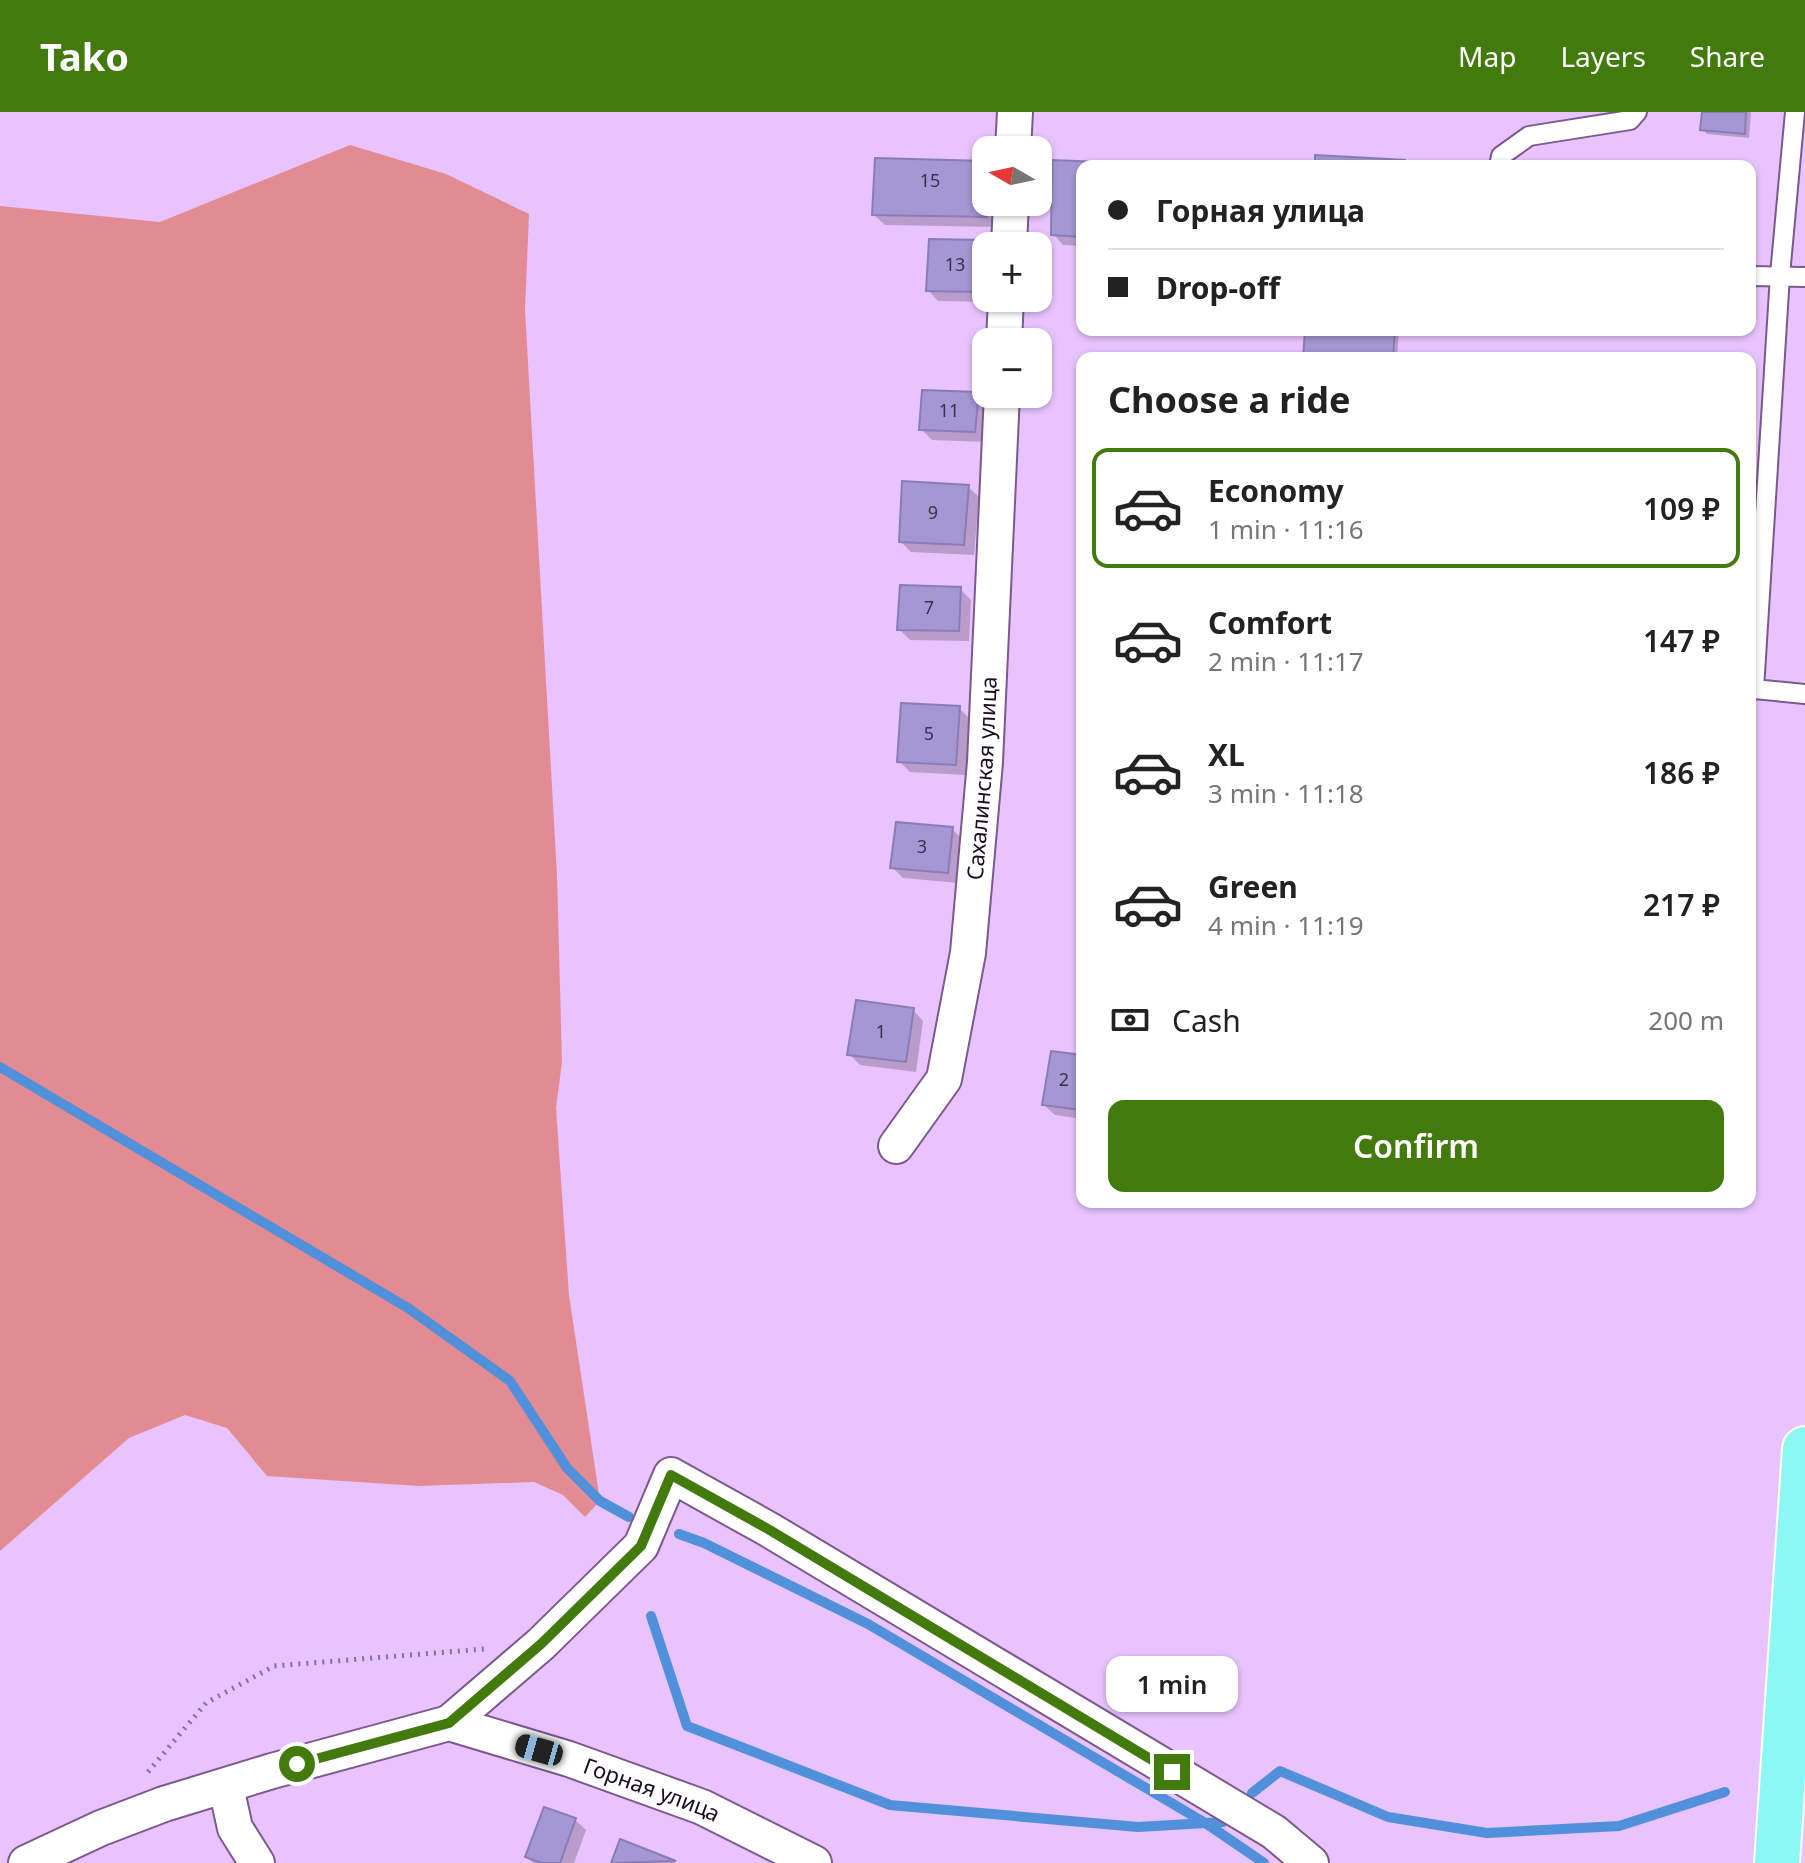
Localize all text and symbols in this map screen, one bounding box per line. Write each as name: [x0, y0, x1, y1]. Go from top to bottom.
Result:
text: Tako: [40, 30, 129, 82]
text: Map: [1458, 37, 1516, 75]
text: Layers: [1560, 37, 1646, 75]
text: Share: [1690, 37, 1765, 75]
north arrow: [972, 136, 1052, 216]
map controls: [972, 136, 1052, 408]
house number: 15: [920, 168, 940, 192]
text: Горная улица: [1156, 190, 1365, 231]
button: +: [972, 232, 1052, 312]
house number: 13: [945, 252, 965, 276]
text: Drop-off: [1156, 267, 1280, 308]
button: −: [972, 328, 1052, 408]
text: Choose a ride: [1108, 375, 1350, 424]
house number: 11: [939, 398, 959, 422]
text: Economy: [1208, 470, 1344, 511]
icon: car: [1112, 472, 1184, 544]
text: 109 ₽: [1643, 488, 1720, 529]
house number: 9: [928, 500, 938, 524]
text: 1 min · 11:16: [1208, 511, 1364, 547]
house number: 7: [924, 595, 934, 619]
text: Comfort: [1208, 602, 1332, 643]
icon: car: [1112, 604, 1184, 676]
text: 147 ₽: [1643, 620, 1720, 661]
text: 2 min · 11:17: [1208, 643, 1364, 679]
street label: Сахалинская улица: [959, 676, 1003, 881]
house number: 5: [924, 721, 934, 745]
text: XL: [1208, 734, 1245, 775]
icon: car: [1112, 736, 1184, 808]
text: 186 ₽: [1643, 752, 1720, 793]
text: 3 min · 11:18: [1208, 775, 1364, 811]
house number: 3: [917, 834, 927, 858]
text: Green: [1208, 866, 1298, 907]
icon: car: [1112, 868, 1184, 940]
text: 217 ₽: [1643, 884, 1720, 925]
text: 4 min · 11:19: [1208, 907, 1364, 943]
icon: cash: [1108, 998, 1152, 1042]
text: Cash: [1172, 1000, 1241, 1041]
text: 200 m: [1648, 1002, 1724, 1038]
house number: 1: [876, 1019, 886, 1043]
house number: 2: [1059, 1067, 1069, 1091]
button: Confirm: [1108, 1100, 1724, 1192]
callout: 1 min: [1106, 1656, 1238, 1712]
text: 1 min: [1137, 1666, 1207, 1702]
car: [513, 1732, 565, 1768]
route start: [279, 1746, 315, 1782]
street label: Горная улица: [580, 1750, 726, 1828]
route end: [1154, 1754, 1190, 1790]

